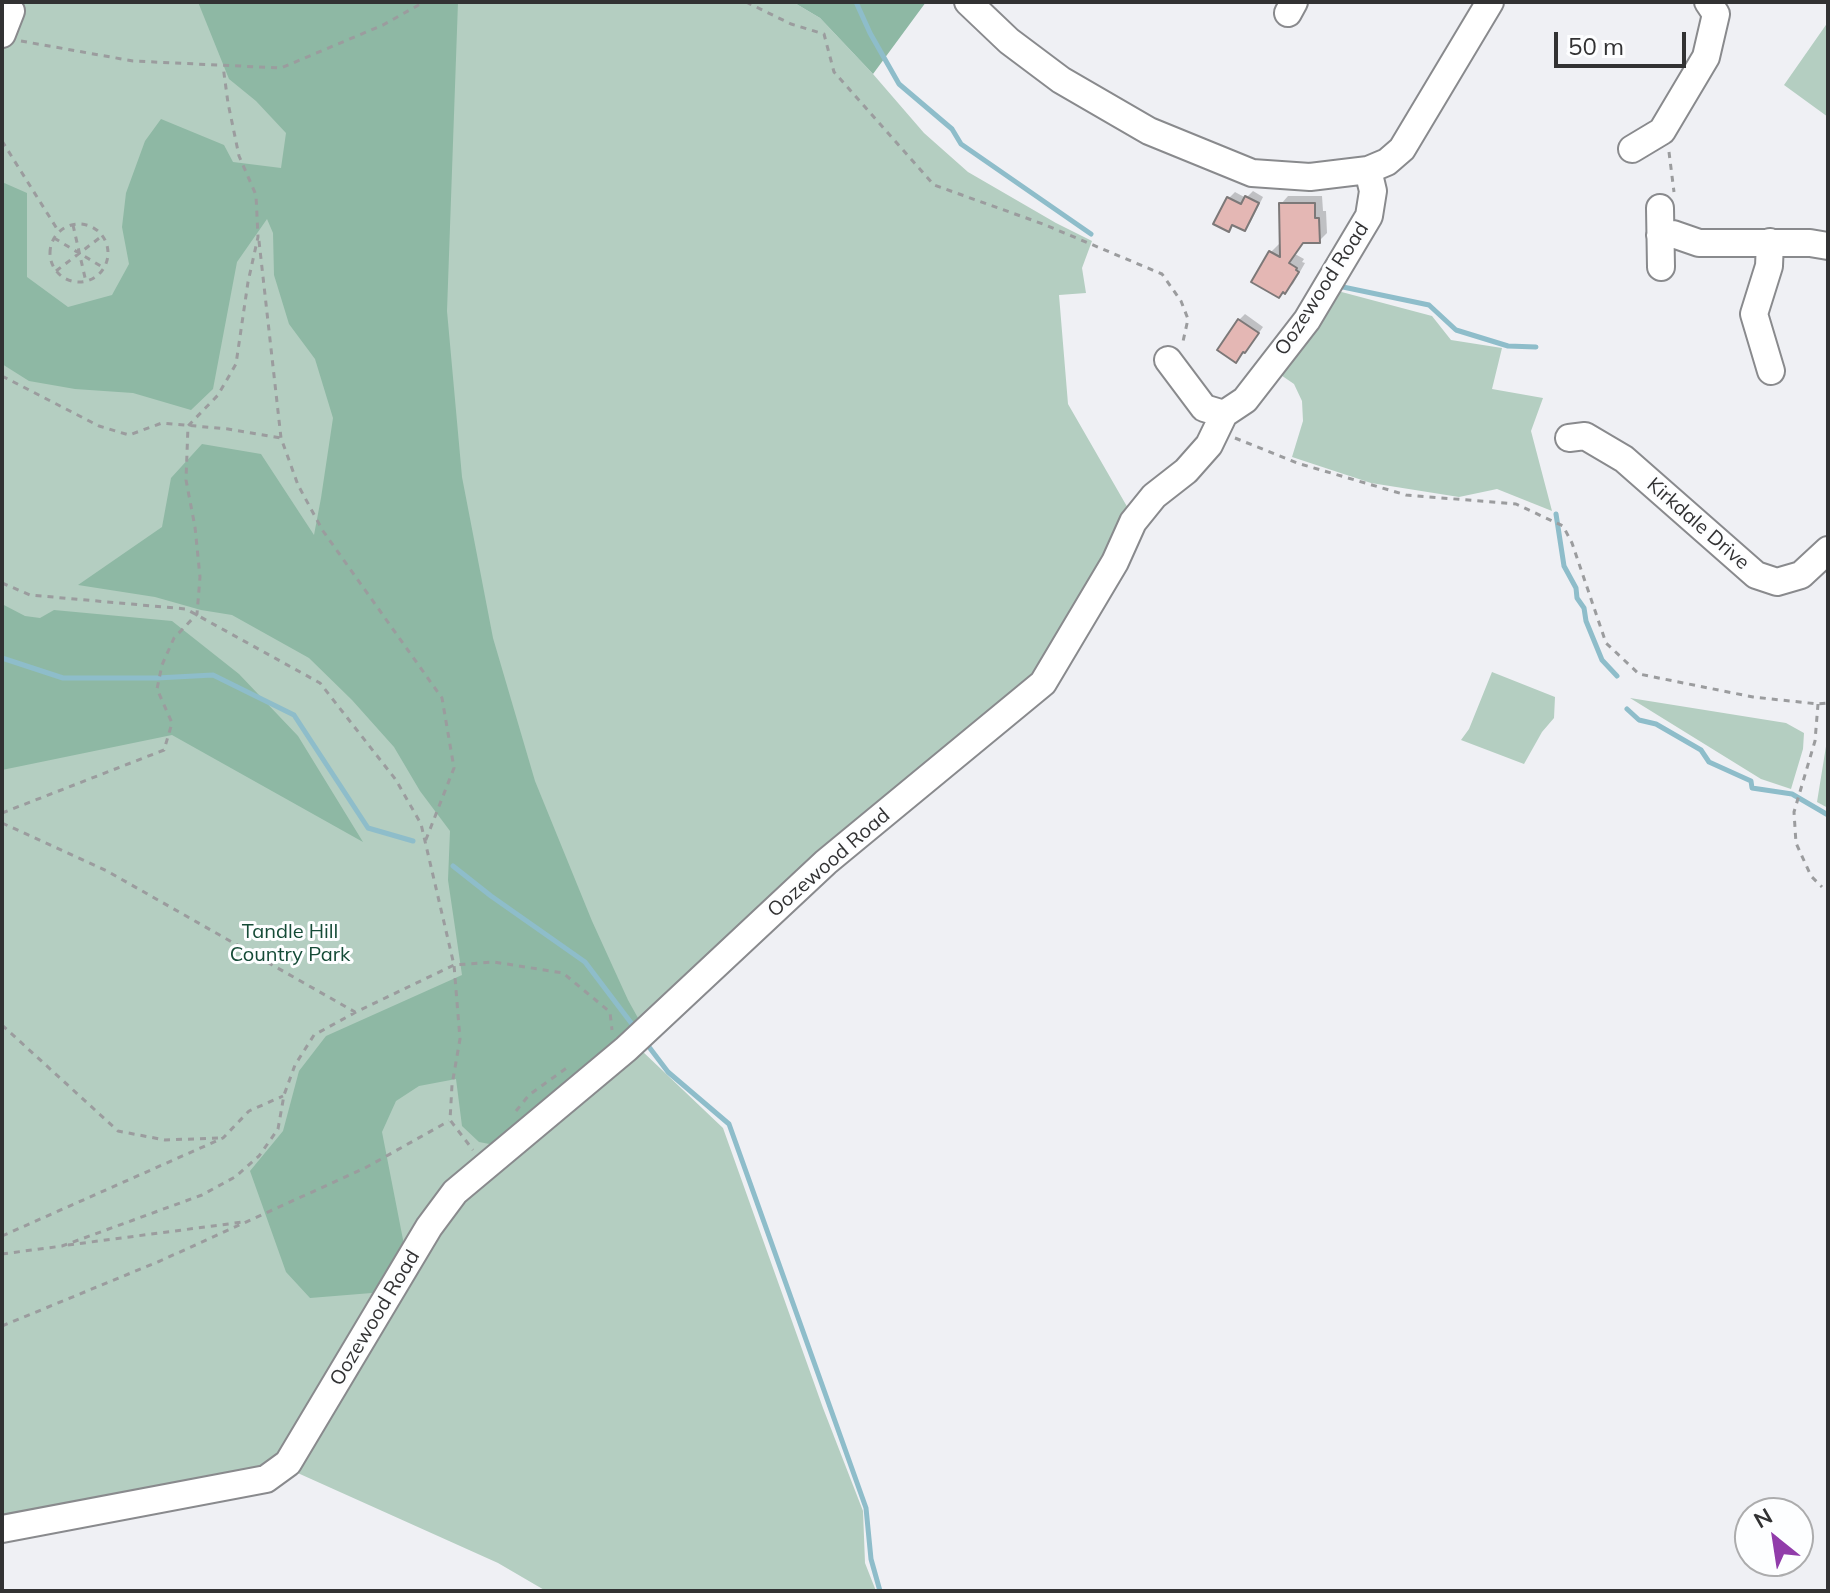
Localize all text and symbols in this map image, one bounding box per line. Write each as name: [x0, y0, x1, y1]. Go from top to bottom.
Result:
scale bar: [1558, 16, 1690, 66]
text: 50 m: [1568, 31, 1624, 61]
street label: Oozewood Road: [1270, 218, 1374, 360]
street label: Kirkdale Drive: [1642, 473, 1754, 575]
street label: Oozewood Road: [763, 803, 895, 923]
park label: Tandle Hill Country Park: [230, 920, 350, 967]
street label: Oozewood Road: [325, 1246, 425, 1390]
north arrow: [1734, 1497, 1814, 1577]
text: N: [1749, 1502, 1777, 1534]

